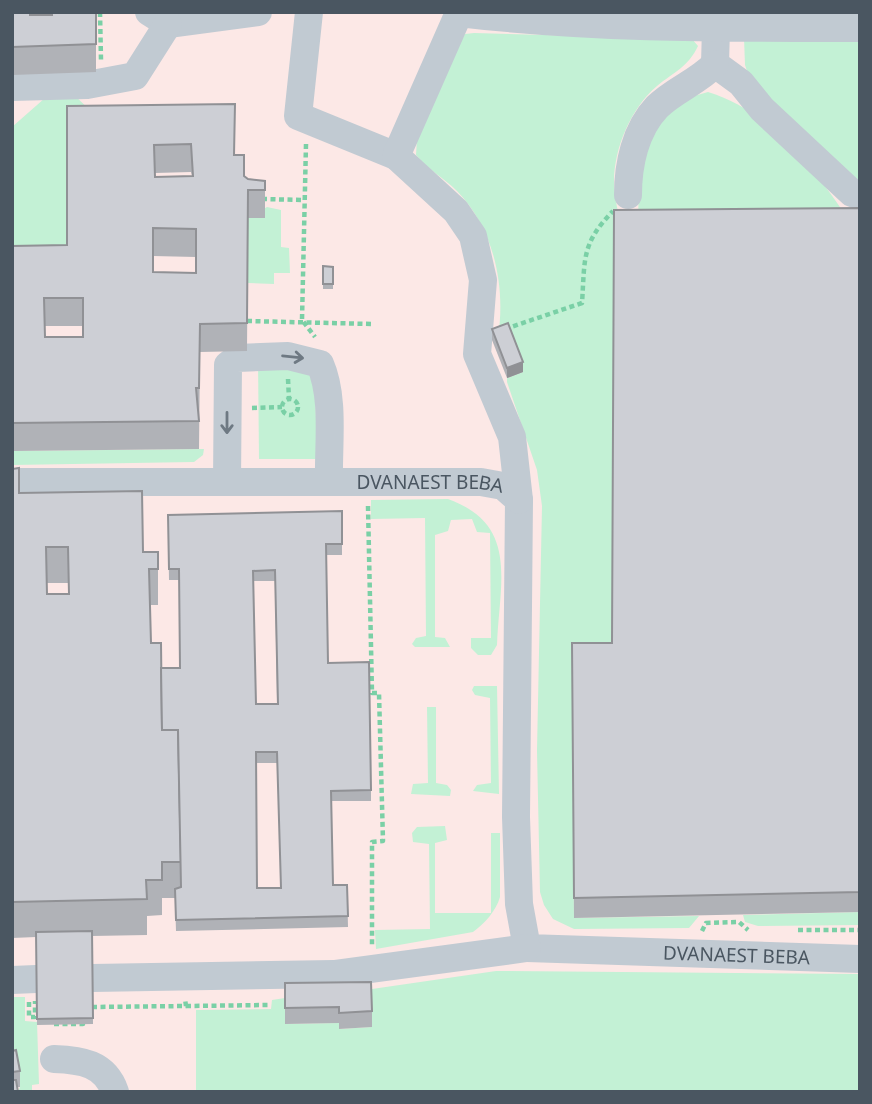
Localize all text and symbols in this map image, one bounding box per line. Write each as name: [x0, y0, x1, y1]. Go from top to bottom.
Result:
one-way arrow: [281, 351, 304, 364]
one-way arrow: [220, 412, 234, 435]
street label: DVANAEST BEBA: [356, 469, 506, 499]
street label: DVANAEST BEBA: [663, 939, 811, 970]

